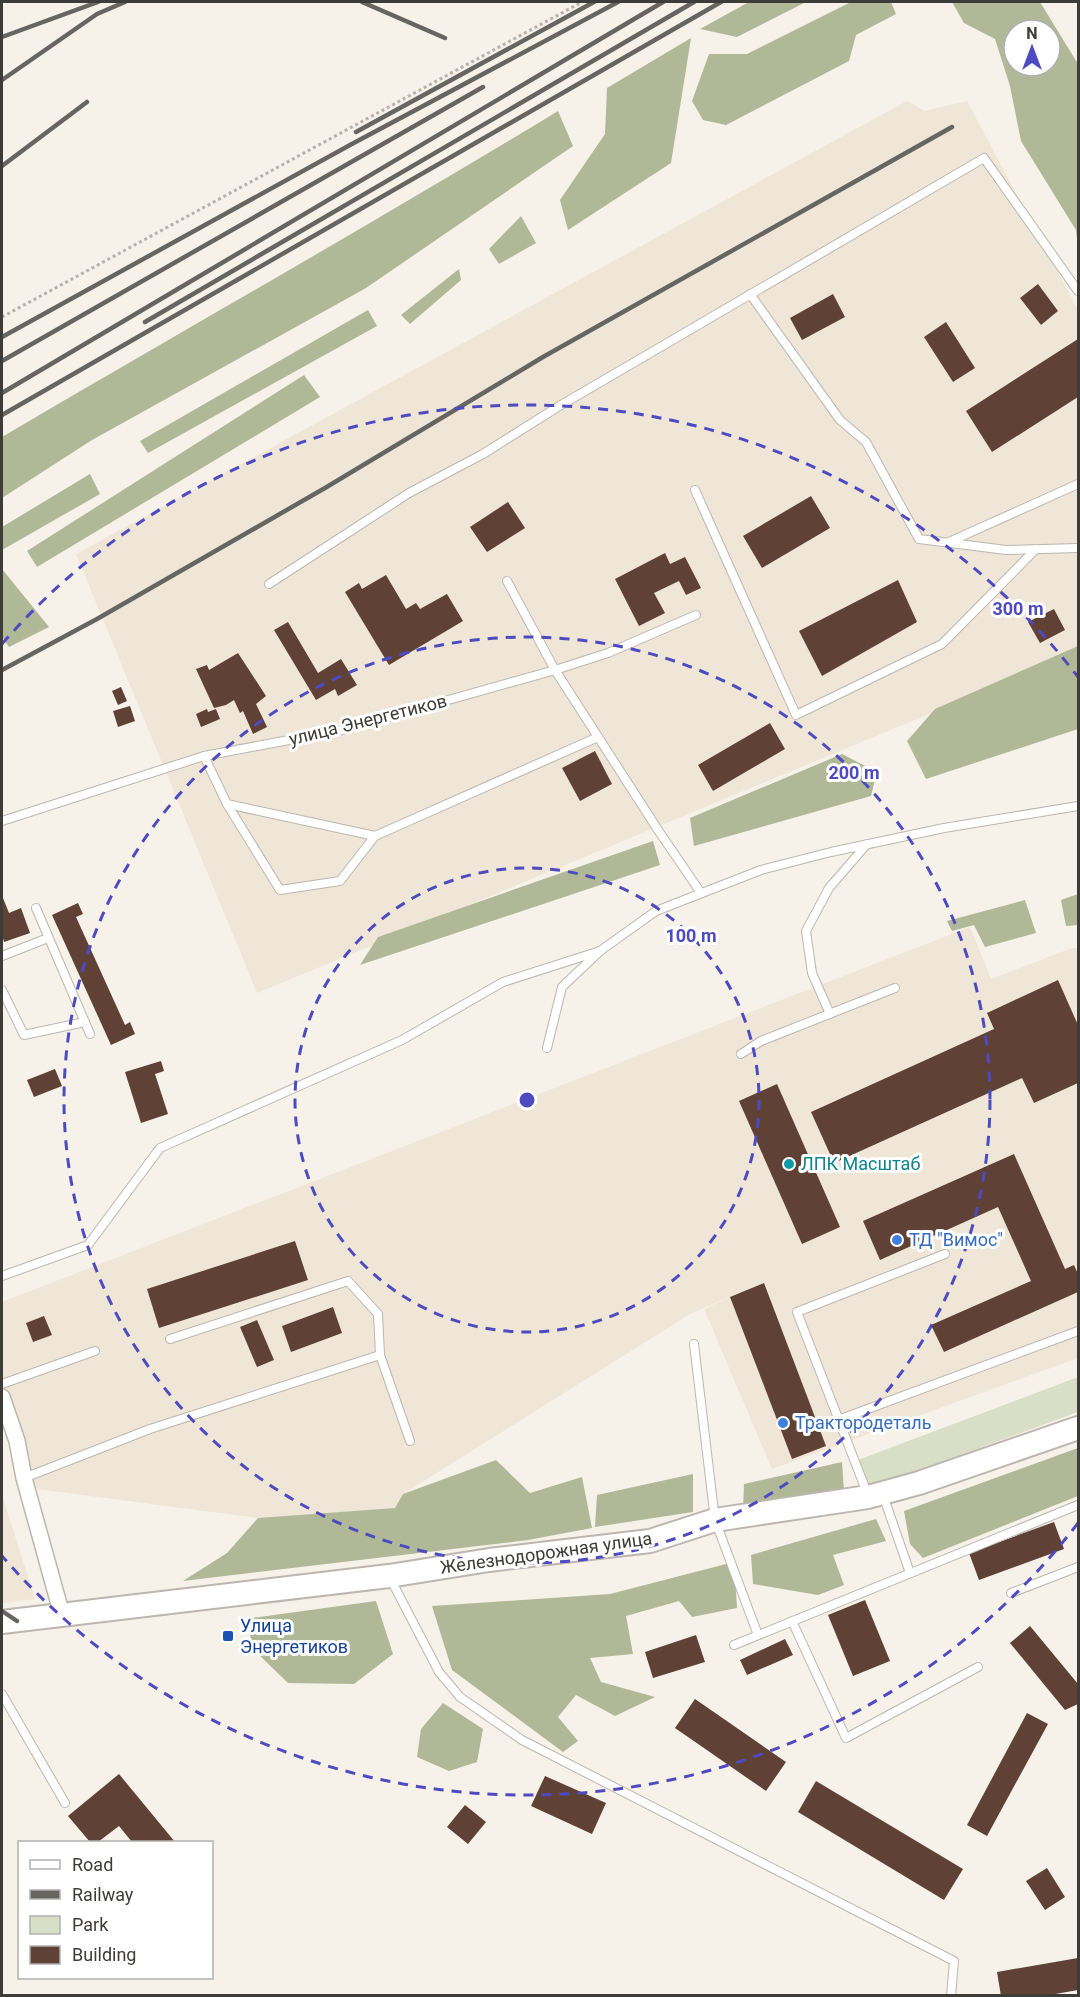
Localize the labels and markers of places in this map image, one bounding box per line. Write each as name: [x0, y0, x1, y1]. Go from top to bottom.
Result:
centre of rings: [517, 1090, 537, 1110]
place label: ЛПК Масштаб: [801, 1153, 920, 1174]
marker: ЛПК Масштаб: [782, 1157, 796, 1171]
place label: ТД "Вимос": [909, 1229, 1003, 1250]
marker: ТД "Вимос": [890, 1233, 904, 1247]
place label: Трактородеталь: [795, 1412, 932, 1433]
marker: Трактородеталь: [776, 1416, 790, 1430]
place label: Улица Энергетиков: [240, 1615, 348, 1657]
marker: Улица Энергетиков: [221, 1629, 235, 1643]

